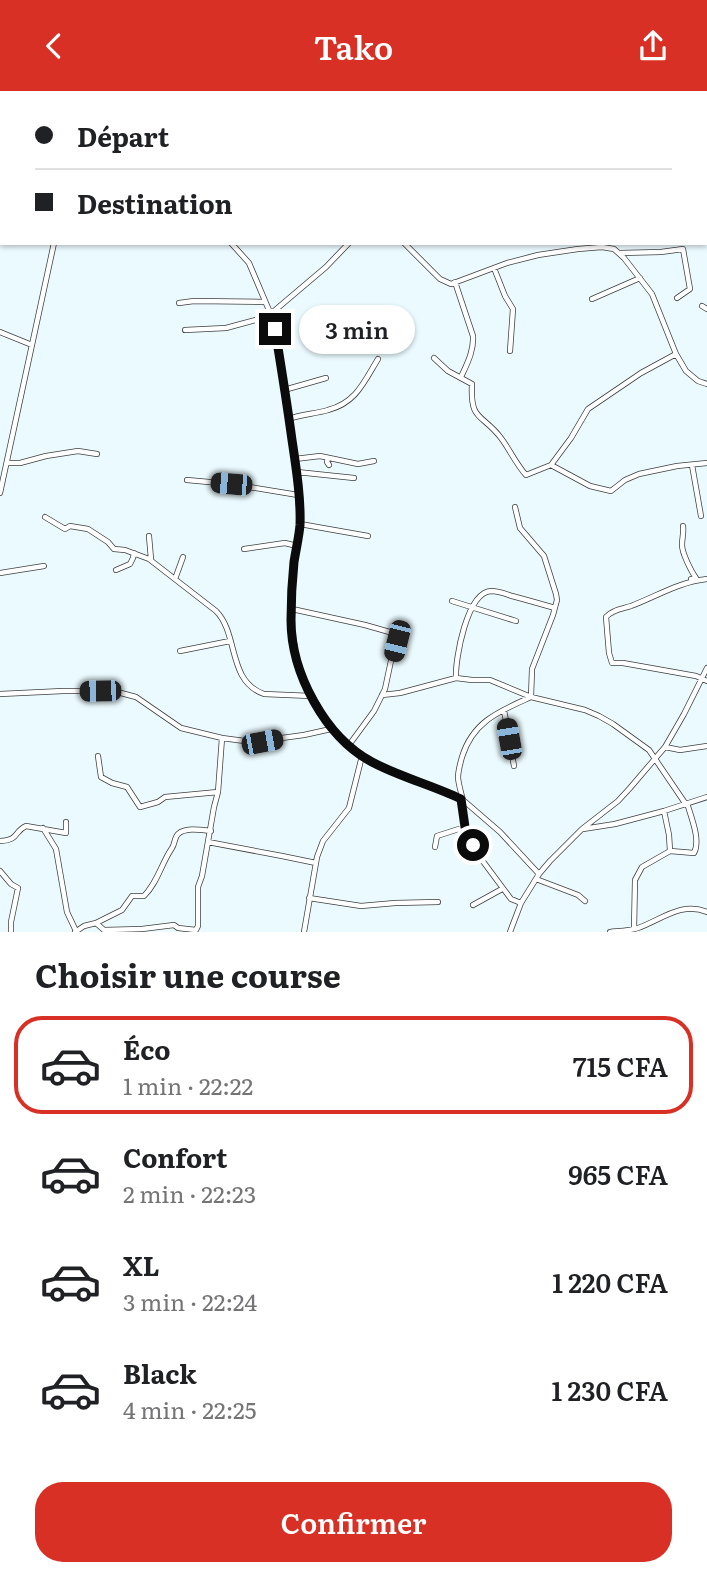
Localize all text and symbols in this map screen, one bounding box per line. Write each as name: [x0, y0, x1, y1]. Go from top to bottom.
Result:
text: Tako: [314, 22, 393, 70]
icon: back: [35, 27, 73, 65]
icon: share: [634, 27, 672, 65]
text: Départ: [77, 116, 169, 155]
text: Destination: [77, 183, 233, 222]
callout: 3 min: [300, 305, 415, 353]
text: 3 min: [325, 312, 389, 346]
route end: [259, 313, 291, 345]
car: [210, 472, 253, 496]
car: [382, 618, 413, 664]
car: [79, 680, 122, 702]
car: [496, 716, 523, 762]
car: [240, 728, 285, 756]
route start: [457, 829, 489, 861]
text: Choisir une course: [35, 950, 341, 998]
text: Éco: [123, 1029, 171, 1068]
icon: car: [39, 1034, 102, 1097]
text: 715 CFA: [573, 1046, 668, 1085]
text: 1 min · 22:22: [123, 1068, 253, 1102]
text: Confort: [123, 1137, 227, 1176]
icon: car: [39, 1142, 102, 1205]
text: 965 CFA: [568, 1154, 668, 1193]
text: 2 min · 22:23: [123, 1176, 256, 1210]
text: XL: [123, 1245, 160, 1284]
icon: car: [39, 1250, 102, 1313]
text: 1 220 CFA: [552, 1262, 668, 1301]
text: 3 min · 22:24: [123, 1284, 257, 1318]
text: Black: [123, 1353, 197, 1392]
icon: car: [39, 1358, 102, 1421]
text: 1 230 CFA: [552, 1370, 668, 1409]
text: 4 min · 22:25: [123, 1392, 256, 1426]
button: Confirmer: [35, 1482, 672, 1562]

